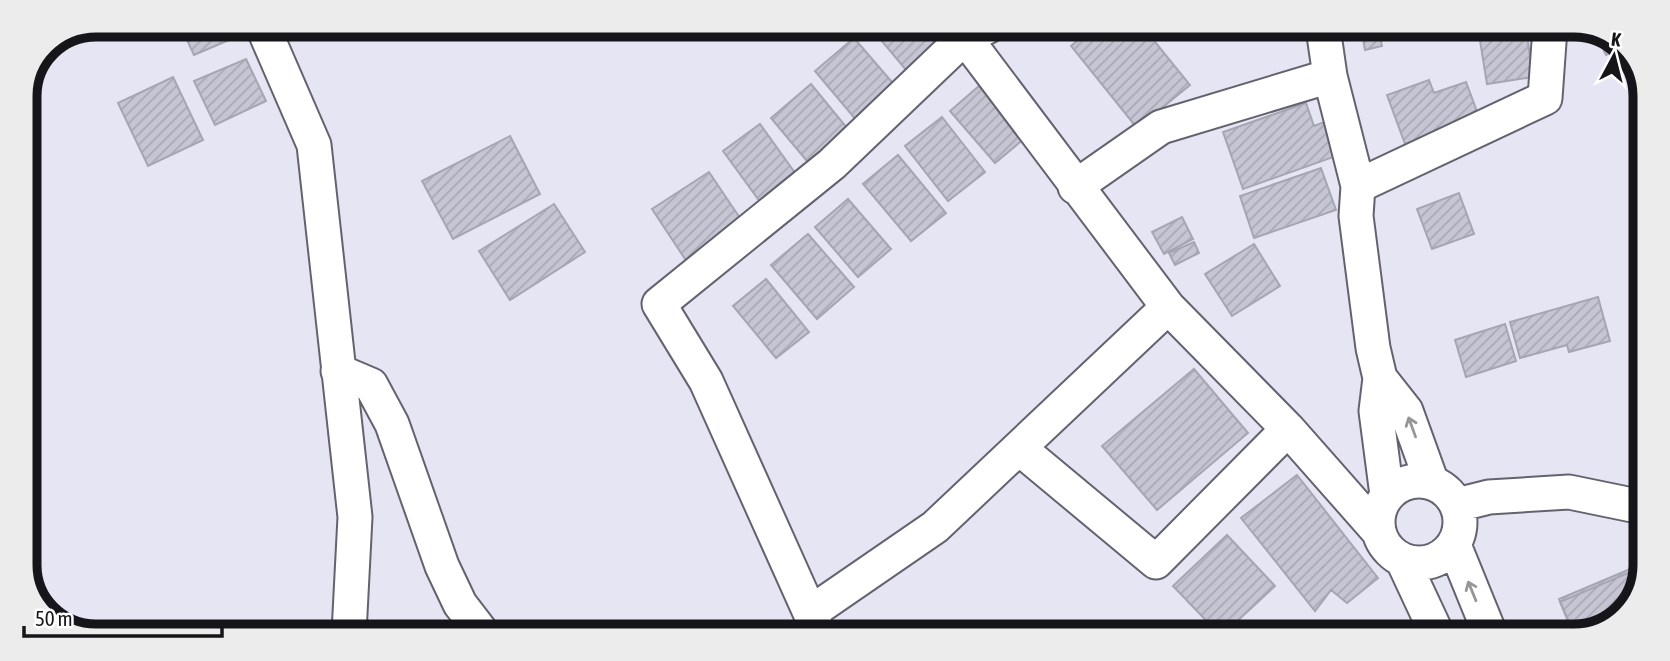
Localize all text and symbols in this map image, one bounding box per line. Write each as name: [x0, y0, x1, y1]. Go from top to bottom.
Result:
north arrow: [1579, 21, 1649, 91]
text: K: [1610, 28, 1623, 51]
one-way arrow: [1405, 417, 1417, 439]
one-way arrow: [1465, 581, 1478, 602]
scale bar: [24, 594, 222, 638]
text: 50 m: [35, 606, 73, 630]

